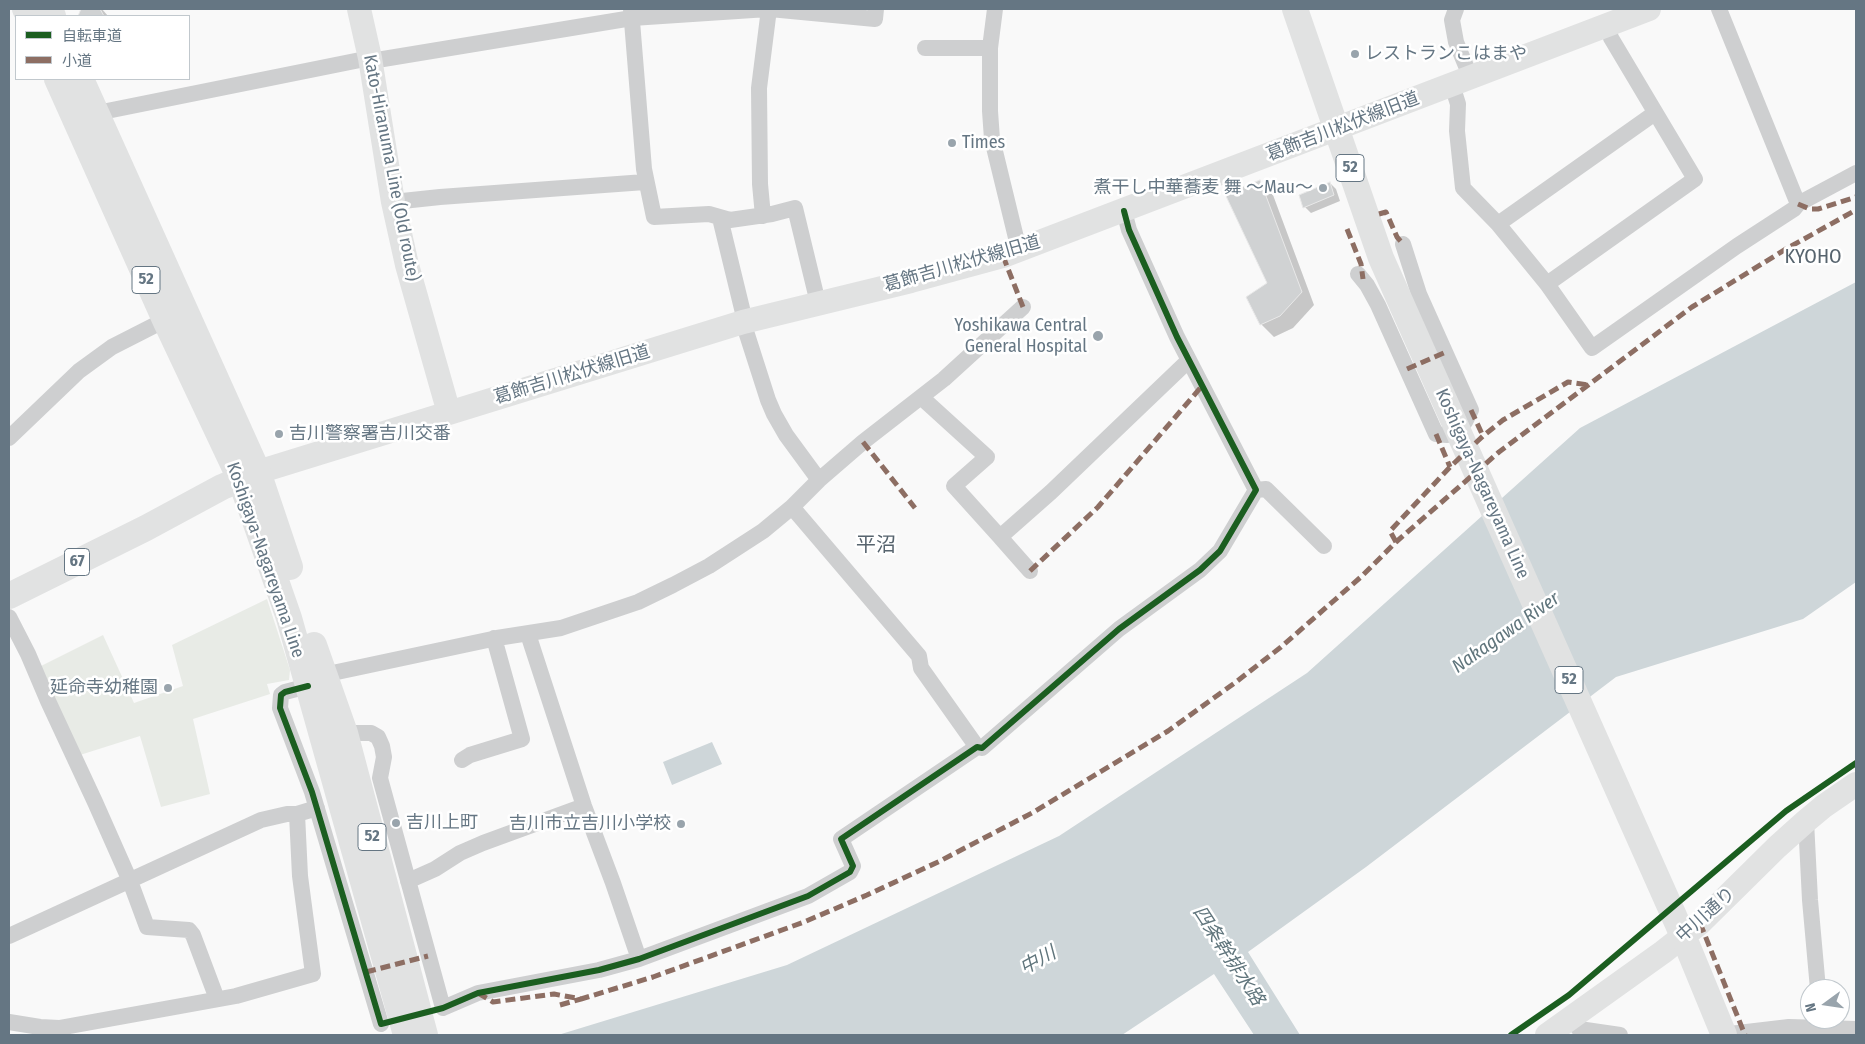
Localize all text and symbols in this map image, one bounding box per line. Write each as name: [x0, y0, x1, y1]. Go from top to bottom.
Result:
legend: [15, 15, 190, 80]
text: 自転車道: [62, 27, 122, 45]
place label: レストランこはまや: [1365, 43, 1527, 65]
marker: レストランこはまや: [1349, 48, 1361, 60]
text: 小道: [62, 52, 92, 70]
street label: Kato-Hiranuma Line (Old route): [358, 53, 424, 283]
street label: 葛飾吉川松伏線旧道: [1264, 88, 1422, 166]
place label: Times: [962, 132, 1005, 154]
marker: Times: [946, 137, 958, 149]
road number: 52: [1336, 154, 1364, 182]
place label: 煮干し中華蕎麦 舞 〜Mau〜: [1094, 177, 1313, 199]
marker: 煮干し中華蕎麦 舞 〜Mau〜: [1317, 182, 1329, 194]
street label: 葛飾吉川松伏線旧道: [881, 231, 1043, 297]
district label: KYOHO: [1781, 245, 1845, 269]
road number: 52: [132, 266, 160, 294]
place label: Yoshikawa Central General Hospital: [954, 315, 1087, 358]
marker: Yoshikawa Central General Hospital: [1091, 329, 1105, 343]
street label: 葛飾吉川松伏線旧道: [491, 341, 653, 409]
street label: Koshigaya-Nagareyama Line: [1430, 386, 1534, 582]
place label: 吉川警察署吉川交番: [289, 423, 451, 445]
marker: 吉川警察署吉川交番: [273, 428, 285, 440]
street label: Koshigaya-Nagareyama Line: [221, 459, 309, 661]
district label: 平沼: [856, 533, 896, 557]
road number: 67: [64, 548, 90, 576]
water label: Nakagawa River: [1448, 588, 1564, 678]
road number: 52: [1555, 666, 1583, 694]
place label: 延命寺幼稚園: [50, 677, 158, 699]
marker: 延命寺幼稚園: [162, 682, 174, 694]
place label: 吉川上町: [406, 812, 478, 834]
place label: 吉川市立吉川小学校: [509, 813, 671, 835]
marker: 吉川上町: [390, 817, 402, 829]
marker: 吉川市立吉川小学校: [675, 818, 687, 830]
road number: 52: [358, 824, 386, 850]
street label: 中川通り: [1672, 883, 1740, 947]
water label: 四条幹排水路: [1187, 902, 1269, 1010]
water label: 中川: [1016, 942, 1060, 980]
north arrow: [1800, 979, 1850, 1029]
text: N: [1802, 1001, 1820, 1014]

